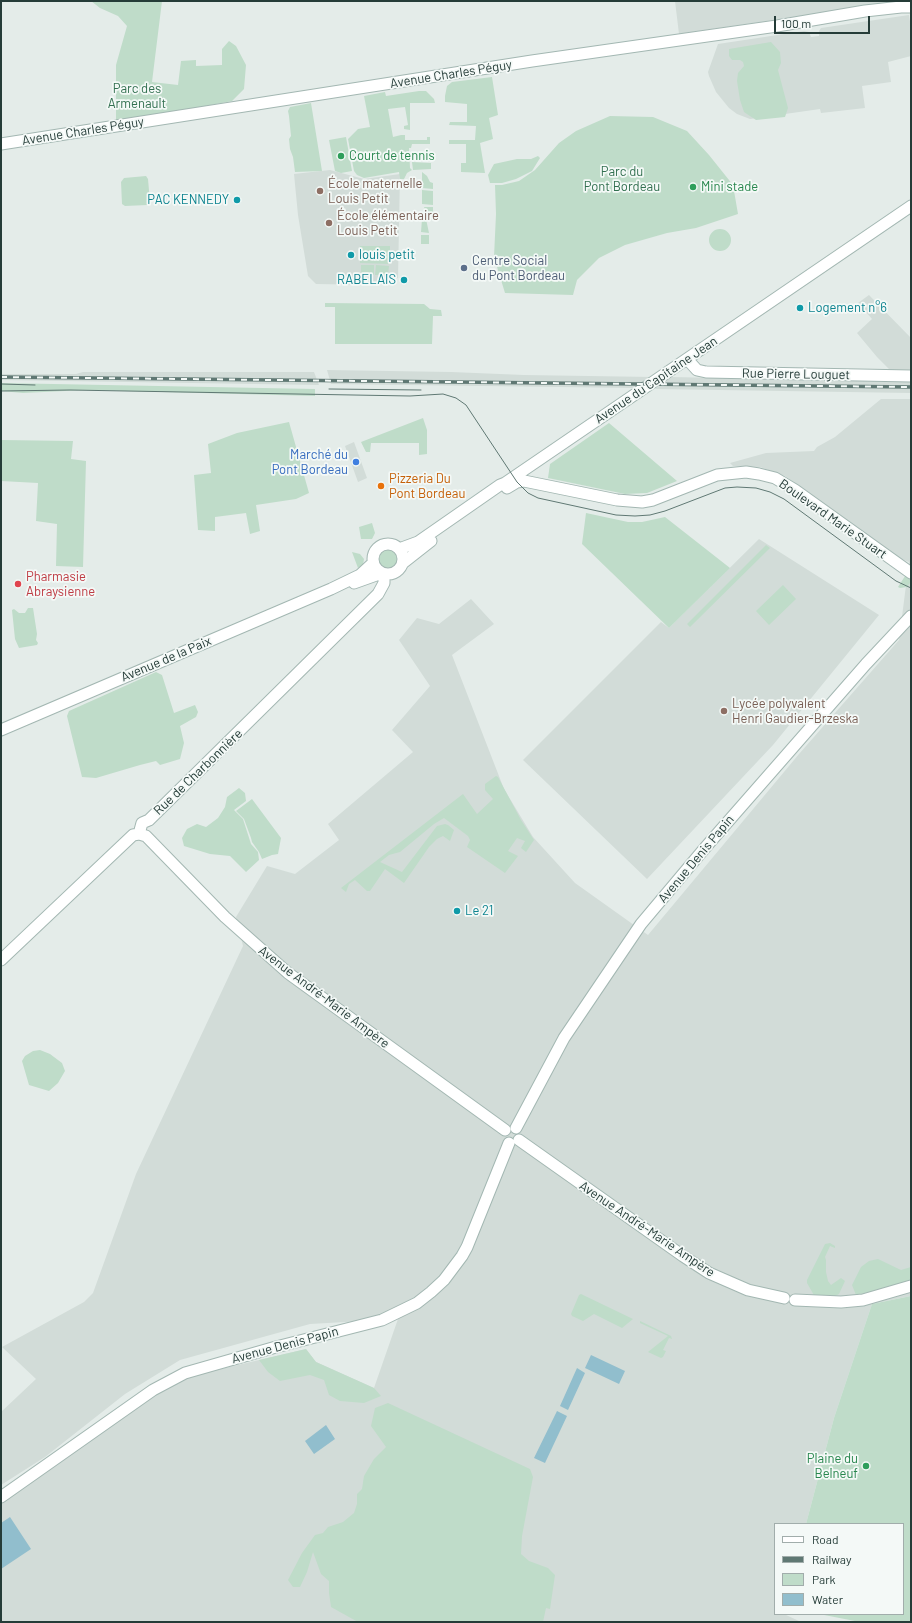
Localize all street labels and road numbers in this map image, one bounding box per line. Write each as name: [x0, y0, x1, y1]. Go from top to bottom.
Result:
street label: Avenue Charles Péguy: [389, 57, 513, 91]
street label: Avenue Charles Péguy: [21, 114, 145, 148]
street label: Avenue du Capitaine Jean: [592, 333, 720, 427]
street label: Rue Pierre Louguet: [742, 365, 850, 383]
street label: Boulevard Marie Stuart: [776, 476, 890, 562]
street label: Avenue de la Paix: [118, 633, 214, 685]
street label: Rue de Charbonnière: [150, 726, 246, 818]
street label: Avenue Denis Papin: [655, 812, 737, 906]
street label: Avenue André-Marie Ampère: [255, 943, 393, 1051]
street label: Avenue André-Marie Ampère: [576, 1178, 718, 1280]
street label: Avenue Denis Papin: [230, 1323, 340, 1367]

